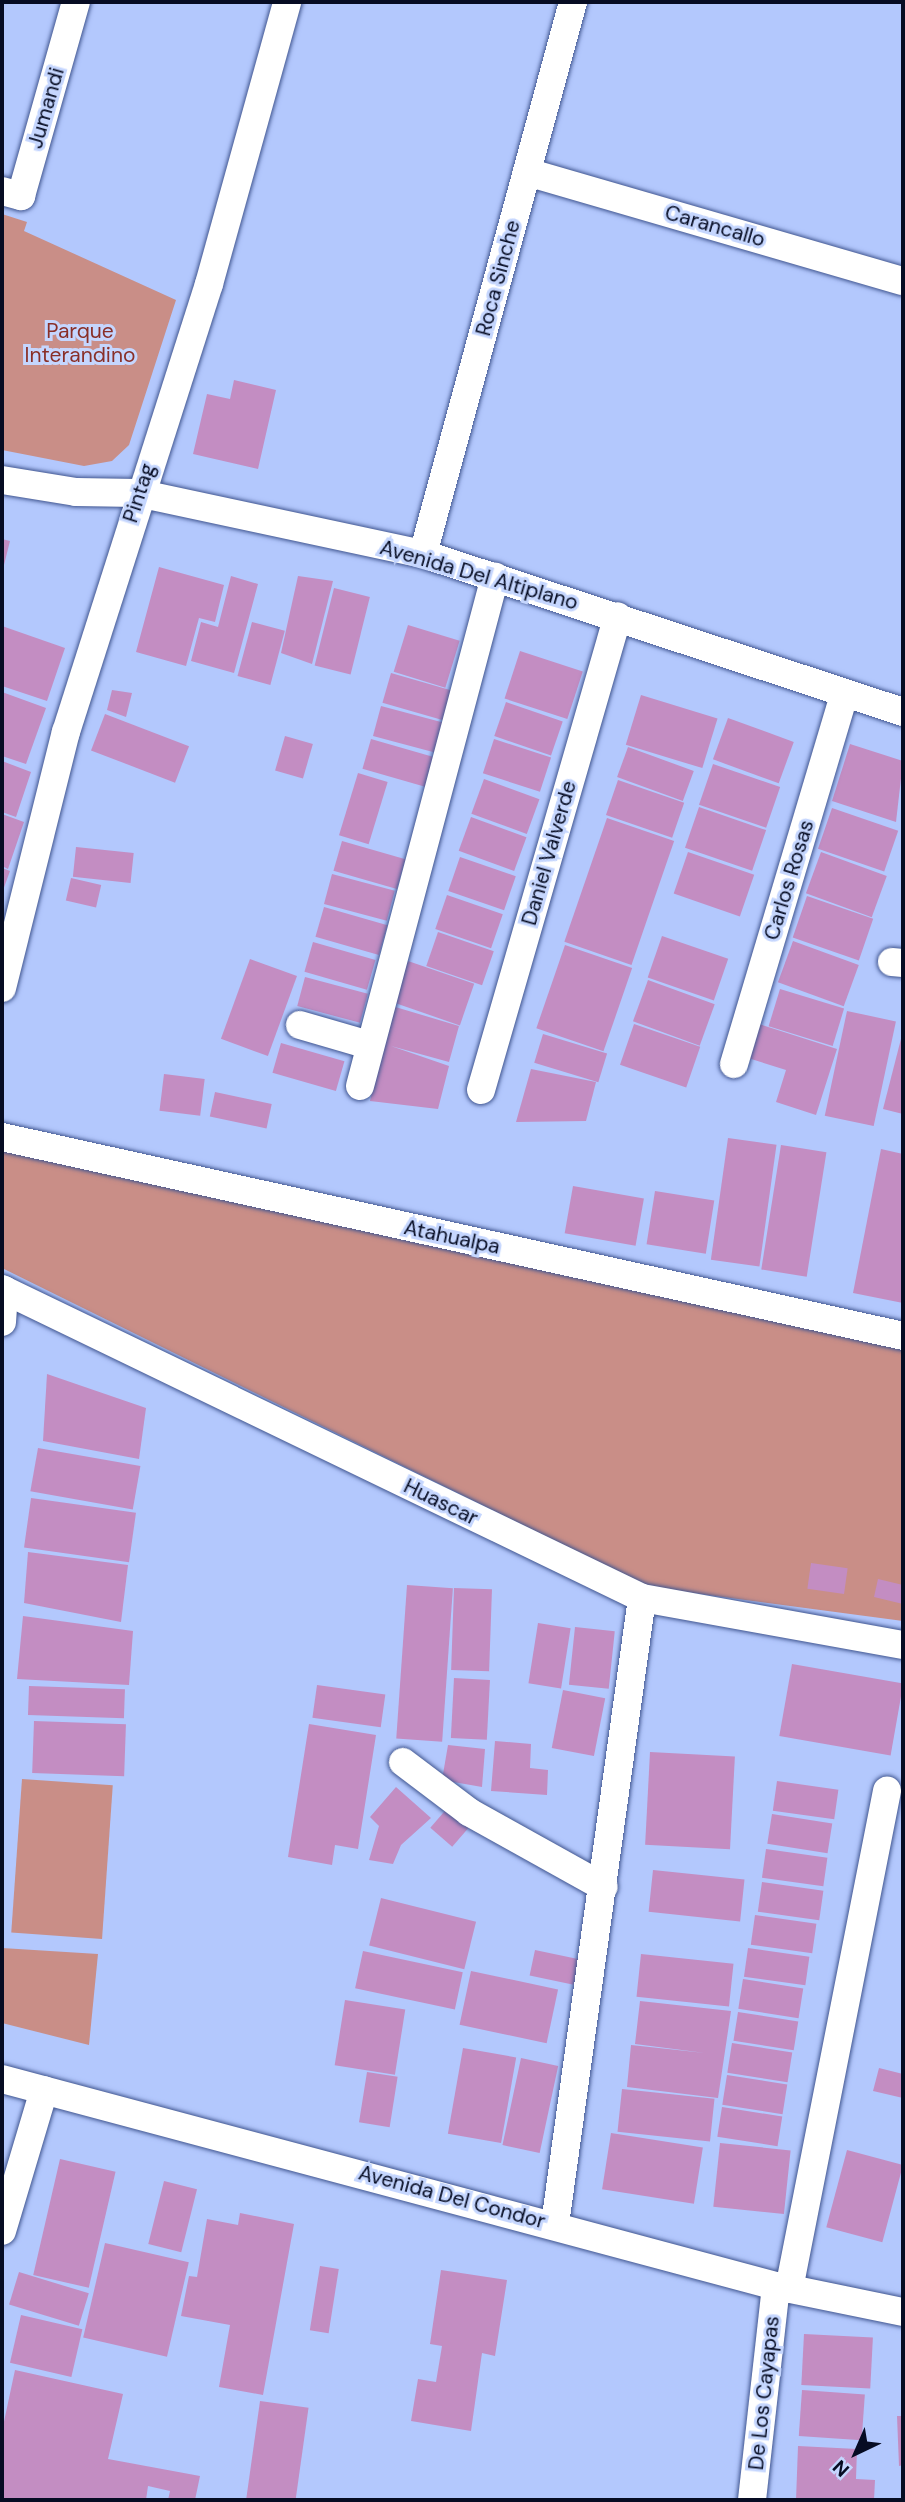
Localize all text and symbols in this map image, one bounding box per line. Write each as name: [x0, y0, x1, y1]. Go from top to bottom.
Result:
street label: Jumandi: [22, 65, 70, 151]
street label: Carancallo: [662, 200, 768, 252]
street label: Roca Sinche: [470, 217, 526, 339]
park label: Parque Interandino: [25, 318, 135, 368]
street label: Pintag: [118, 460, 160, 526]
street label: Avenida Del Altiplano: [377, 535, 581, 615]
street label: Daniel Valverde: [516, 778, 582, 928]
street label: Carlos Rosas: [759, 817, 819, 943]
street label: Atahualpa: [402, 1215, 502, 1259]
street label: Huascar: [400, 1473, 482, 1531]
street label: Avenida Del Condor: [356, 2160, 548, 2234]
street label: De Los Cayapas: [743, 2315, 785, 2471]
north arrow: [821, 2418, 891, 2488]
text: N: [827, 2455, 855, 2482]

